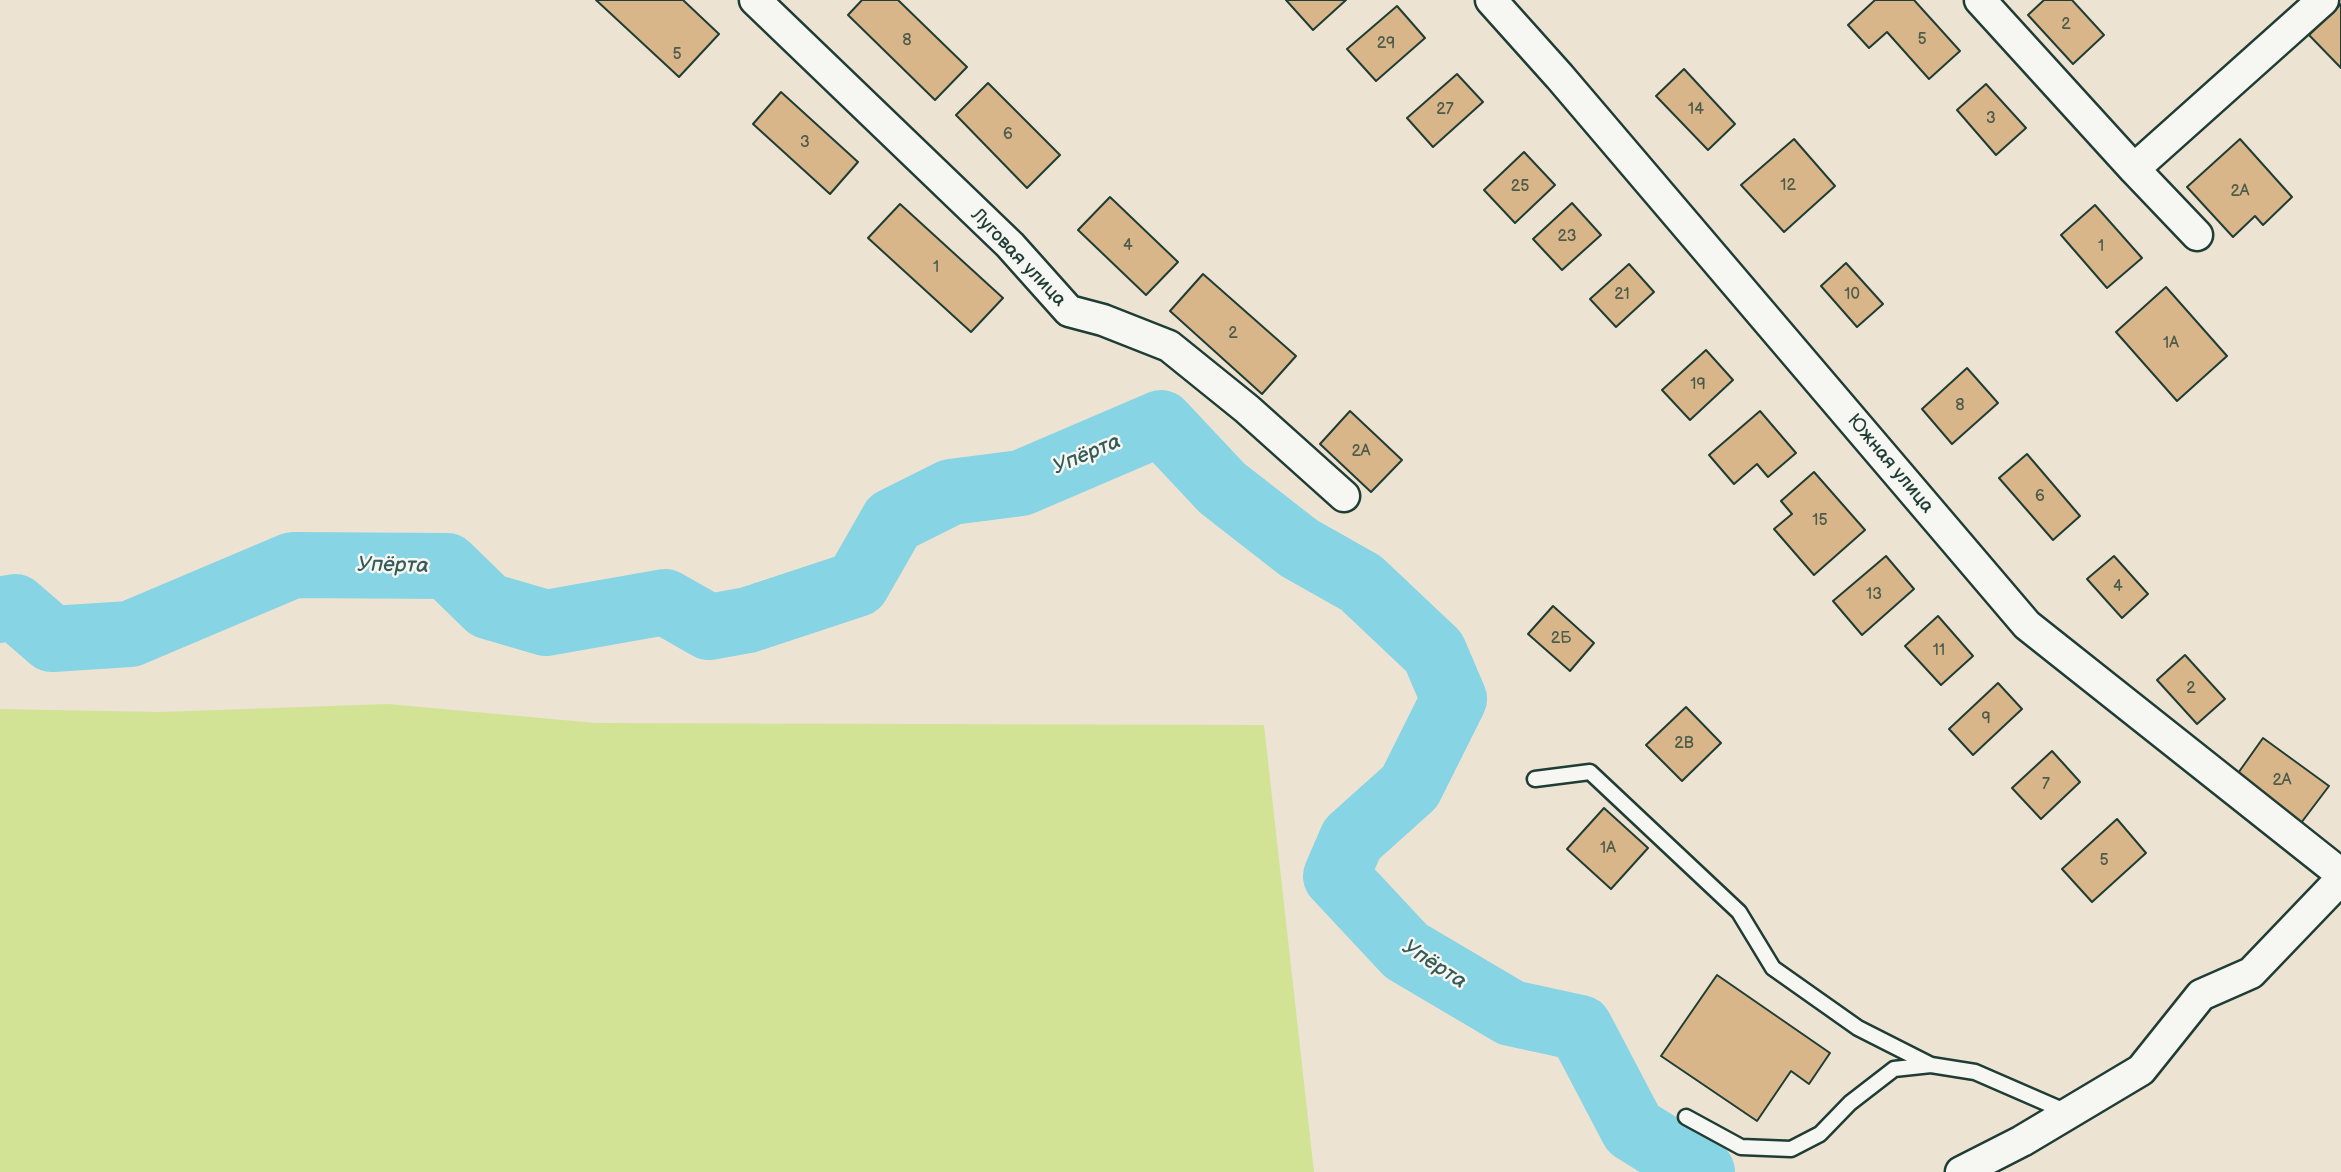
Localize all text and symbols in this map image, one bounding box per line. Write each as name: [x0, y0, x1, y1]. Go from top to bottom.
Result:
house number: 2: [2061, 15, 2071, 35]
house number: 5: [1917, 30, 1927, 50]
house number: 8: [902, 31, 912, 51]
house number: 29: [1377, 34, 1395, 54]
house number: 5: [672, 45, 682, 65]
house number: 27: [1436, 100, 1454, 120]
house number: 14: [1688, 100, 1704, 120]
house number: 3: [1986, 109, 1996, 129]
house number: 6: [1003, 125, 1013, 145]
house number: 3: [800, 133, 810, 153]
house number: 12: [1780, 176, 1796, 196]
house number: 25: [1511, 177, 1529, 197]
house number: 2А: [2230, 182, 2250, 202]
street label: Луговая улица: [966, 204, 1070, 312]
house number: 23: [1558, 227, 1576, 247]
house number: 4: [1123, 236, 1133, 256]
house number: 1: [2098, 237, 2104, 257]
house number: 1: [933, 258, 939, 278]
house number: 21: [1614, 285, 1630, 305]
house number: 10: [1844, 285, 1860, 305]
house number: 2: [1228, 324, 1238, 344]
house number: 1А: [2163, 334, 2179, 354]
house number: 19: [1690, 375, 1706, 395]
house number: 8: [1955, 396, 1965, 416]
street label: Южная улица: [1842, 410, 1938, 518]
water label: Упёрта: [1049, 429, 1125, 481]
house number: 2А: [1351, 442, 1371, 462]
house number: 6: [2035, 487, 2045, 507]
house number: 15: [1812, 511, 1828, 531]
water label: Упёрта: [357, 553, 429, 579]
house number: 4: [2113, 577, 2123, 597]
house number: 13: [1866, 585, 1882, 605]
house number: 2Б: [1551, 629, 1571, 649]
house number: 11: [1933, 641, 1945, 661]
house number: 2: [2186, 679, 2196, 699]
house number: 9: [1981, 709, 1991, 729]
house number: 2В: [1674, 734, 1694, 754]
house number: 2А: [2272, 771, 2292, 791]
house number: 7: [2042, 775, 2050, 795]
house number: 1А: [1600, 839, 1616, 859]
house number: 5: [2099, 851, 2109, 871]
water label: Упёрта: [1397, 935, 1471, 995]

